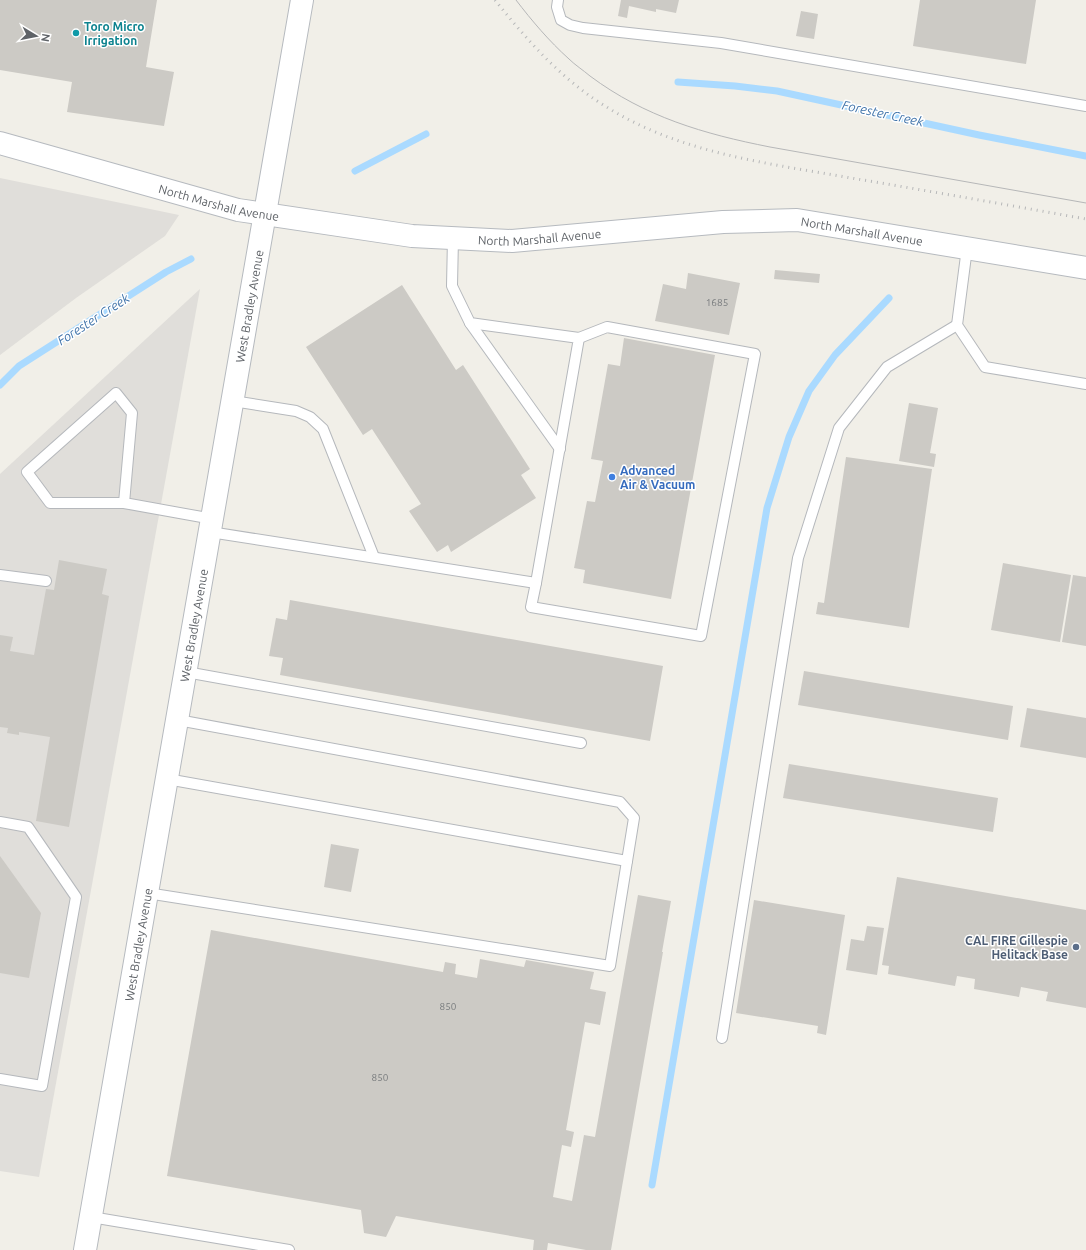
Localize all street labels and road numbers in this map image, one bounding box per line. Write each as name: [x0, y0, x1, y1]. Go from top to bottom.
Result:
street label: North Marshall Avenue: [157, 182, 280, 223]
street label: North Marshall Avenue: [800, 214, 924, 247]
street label: North Marshall Avenue: [478, 227, 602, 248]
street label: West Bradley Avenue: [233, 249, 265, 364]
street label: West Bradley Avenue: [177, 568, 210, 683]
street label: West Bradley Avenue: [122, 887, 154, 1002]

